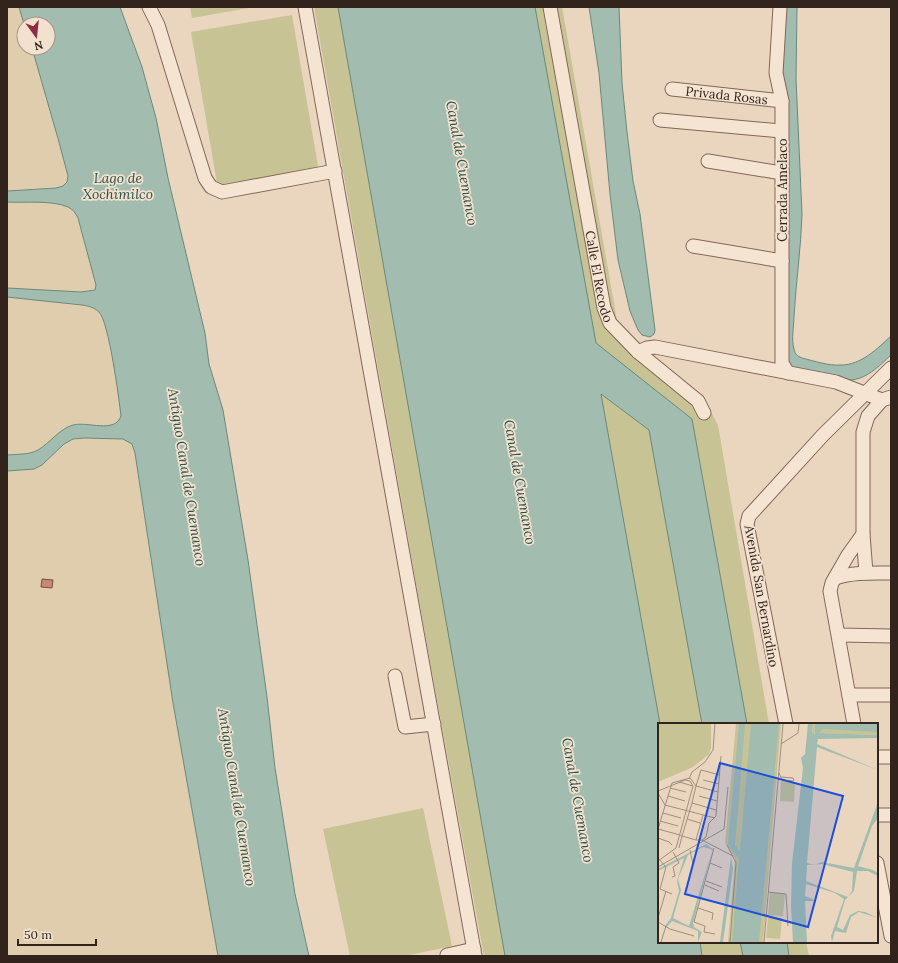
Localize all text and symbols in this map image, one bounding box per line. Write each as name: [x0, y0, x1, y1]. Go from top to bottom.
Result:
north arrow: [16, 16, 56, 56]
text: N: [32, 38, 45, 54]
street label: Privada Rosas: [685, 83, 769, 108]
water label: Canal de Cuemanco: [442, 99, 482, 227]
street label: Cerrada Amelaco: [774, 138, 791, 242]
water label: Lago de Xochimilco: [83, 169, 153, 203]
street label: Calle El Recodo: [581, 229, 617, 326]
water label: Antiguo Canal de Cuemanco: [164, 386, 210, 567]
water label: Canal de Cuemanco: [500, 418, 540, 546]
street label: Avenida San Bernardino: [740, 523, 782, 669]
water label: Antiguo Canal de Cuemanco: [214, 706, 260, 887]
inset map: [658, 723, 878, 943]
water label: Canal de Cuemanco: [558, 736, 598, 864]
scale bar: [18, 921, 96, 947]
text: 50 m: [24, 927, 52, 942]

